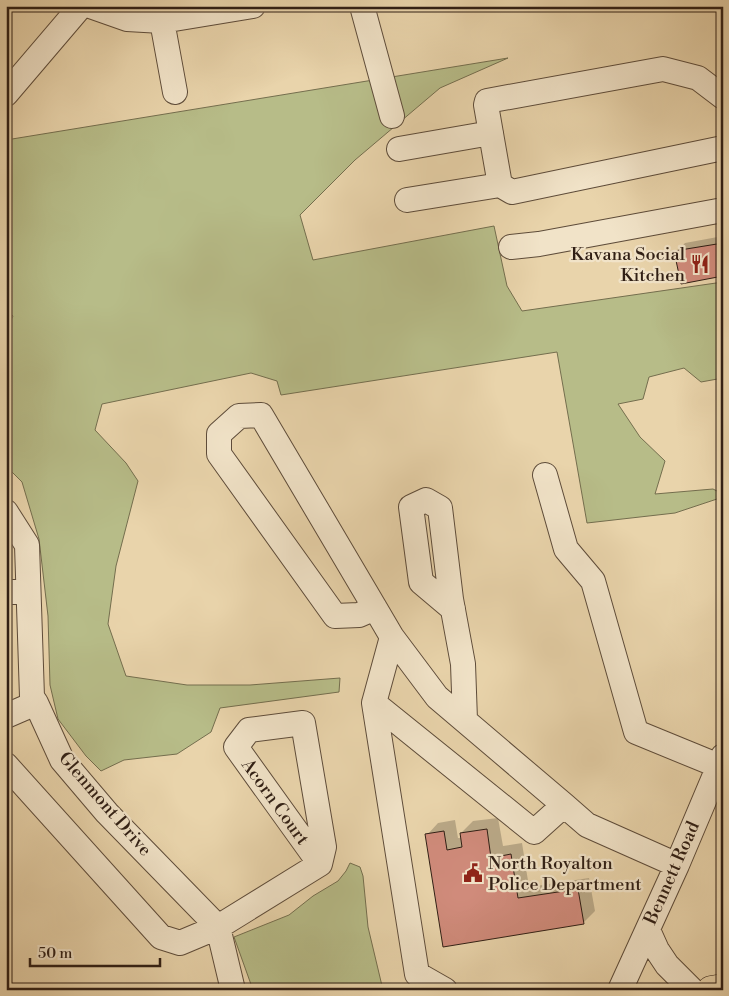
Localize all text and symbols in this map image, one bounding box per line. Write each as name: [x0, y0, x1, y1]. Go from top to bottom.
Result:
place label: Kavana Social Kitchen: [571, 243, 686, 287]
restaurant icon: Kavana Social Kitchen: [689, 253, 711, 275]
street label: Glenmont Drive: [53, 747, 157, 861]
street label: Acorn Court: [235, 754, 314, 850]
street label: Bennett Road: [639, 817, 705, 929]
place label: North Royalton Police Department: [488, 852, 642, 896]
public building icon: North Royalton Police Department: [462, 862, 484, 884]
scale bar: [30, 936, 160, 968]
text: 50 m: [38, 944, 72, 963]

